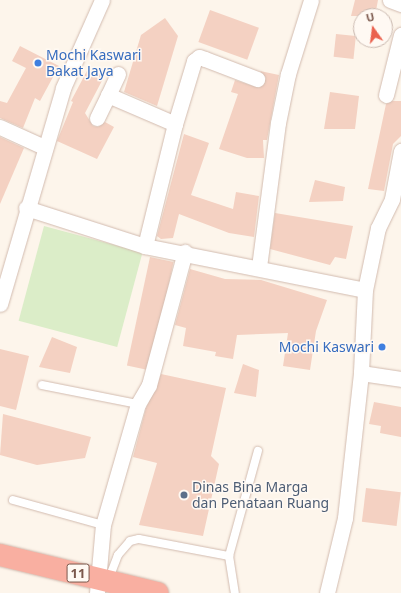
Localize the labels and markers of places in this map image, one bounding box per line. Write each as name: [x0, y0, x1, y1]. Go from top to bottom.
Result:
place label: Mochi Kaswari Bakat Jaya: [46, 47, 141, 80]
marker: Mochi Kaswari Bakat Jaya: [33, 58, 43, 68]
place label: Mochi Kaswari: [279, 339, 374, 355]
marker: Mochi Kaswari: [377, 342, 387, 352]
place label: Dinas Bina Marga dan Penataan Ruang: [192, 479, 329, 512]
marker: Dinas Bina Marga dan Penataan Ruang: [179, 490, 189, 500]

